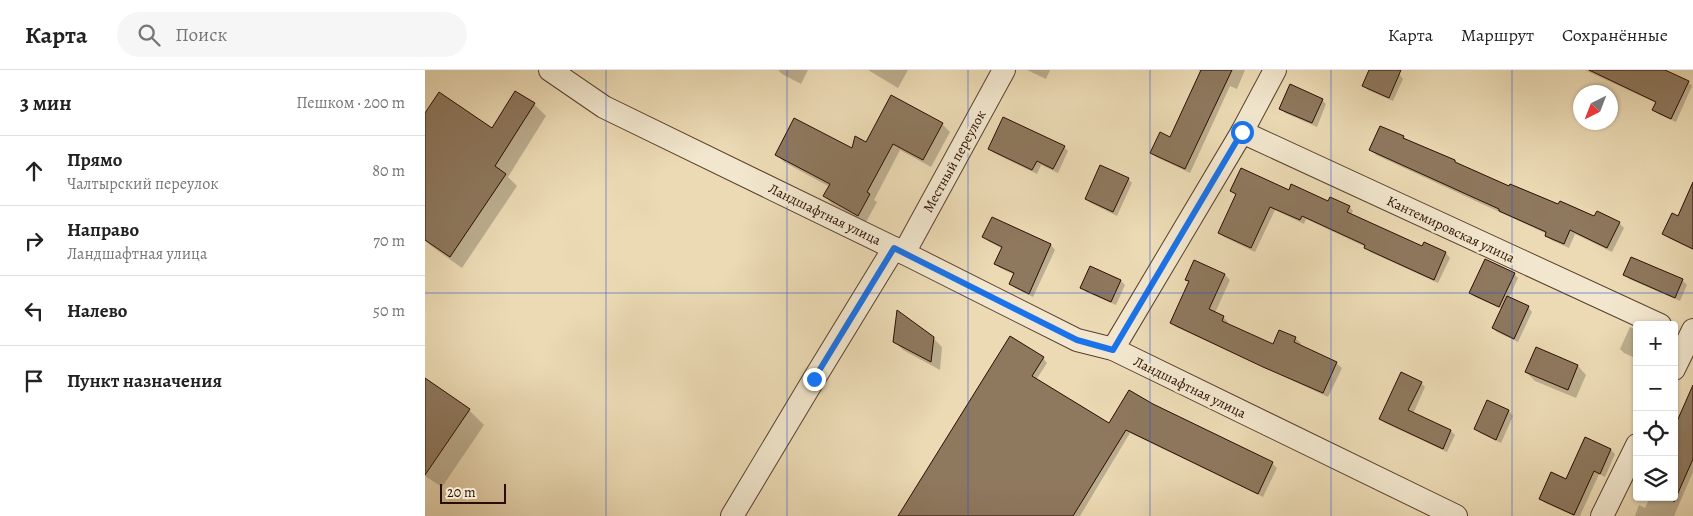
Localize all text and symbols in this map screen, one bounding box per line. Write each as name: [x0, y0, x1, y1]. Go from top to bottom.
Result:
search box: [117, 12, 467, 57]
text: Карта: [25, 19, 87, 51]
icon: search: [135, 21, 163, 49]
text: Поиск: [175, 22, 227, 48]
text: Карта: [1388, 23, 1433, 47]
text: Маршрут: [1461, 23, 1534, 47]
text: Сохранённые: [1562, 23, 1668, 47]
north arrow: [1573, 85, 1618, 130]
text: 3 мин: [20, 89, 72, 117]
text: Пешком · 200 m: [296, 92, 405, 114]
street label: Местный переулок: [918, 107, 990, 216]
route start: [1231, 121, 1254, 144]
text: Прямо: [67, 147, 122, 173]
icon: ahead: [20, 157, 48, 185]
text: 80 m: [372, 160, 405, 182]
text: Чалтырский переулок: [67, 173, 219, 195]
street label: Ландшафтная улица: [765, 179, 885, 250]
street label: Кантемировская улица: [1384, 191, 1518, 268]
text: Направо: [67, 217, 139, 243]
icon: right: [20, 227, 48, 255]
text: 70 m: [373, 230, 405, 252]
text: Ландшафтная улица: [67, 243, 207, 265]
icon: left: [20, 297, 48, 325]
text: Налево: [67, 298, 127, 324]
text: 50 m: [373, 300, 405, 322]
map controls: [1633, 321, 1678, 501]
button: +: [1633, 321, 1678, 366]
street label: Ландшафтная улица: [1130, 352, 1250, 423]
button: −: [1633, 366, 1678, 411]
icon: arrive: [20, 367, 48, 395]
text: Пункт назначения: [67, 368, 222, 394]
route end: [803, 368, 826, 391]
button: locate: [1633, 411, 1678, 456]
button: layers: [1633, 456, 1678, 501]
scale bar: [440, 481, 506, 504]
text: 20 m: [447, 483, 476, 502]

